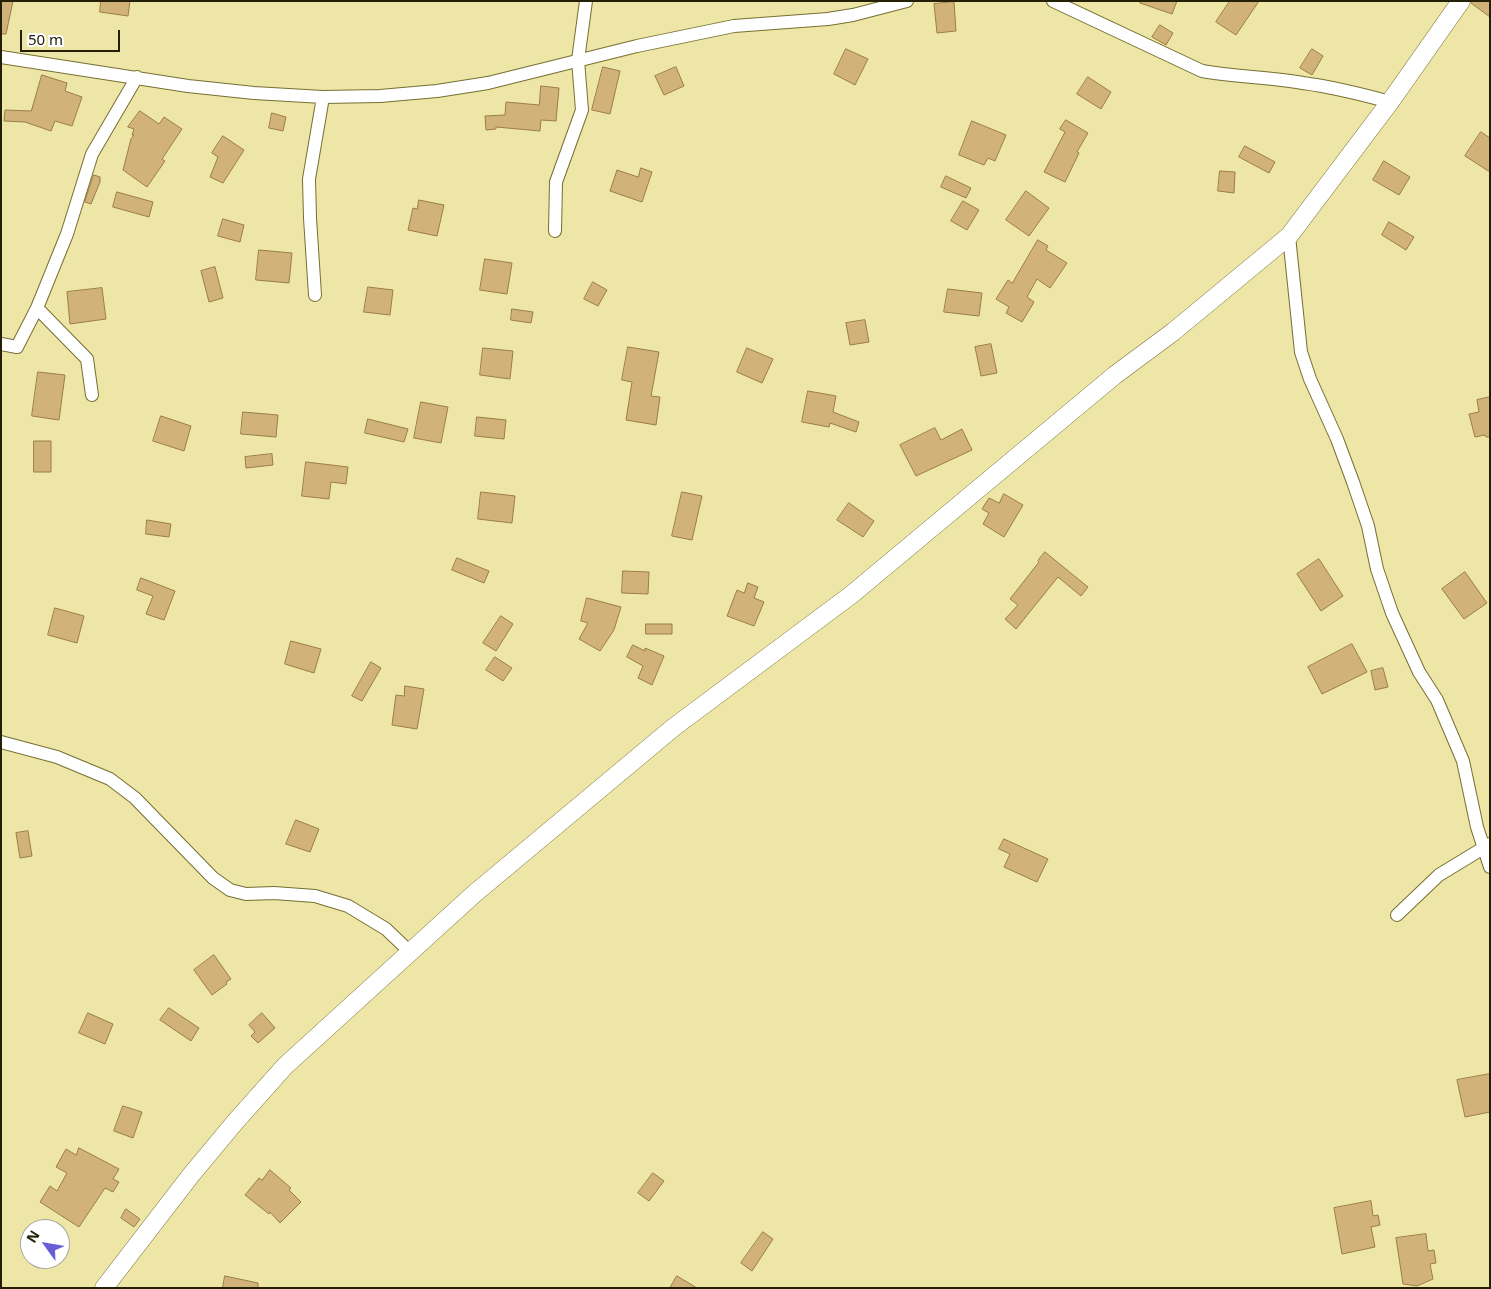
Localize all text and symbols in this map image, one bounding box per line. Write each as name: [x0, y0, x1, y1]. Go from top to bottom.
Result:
scale bar: [22, 20, 122, 52]
text: 50 m: [28, 29, 63, 49]
north arrow: [20, 1219, 70, 1269]
text: N: [22, 1226, 44, 1246]

